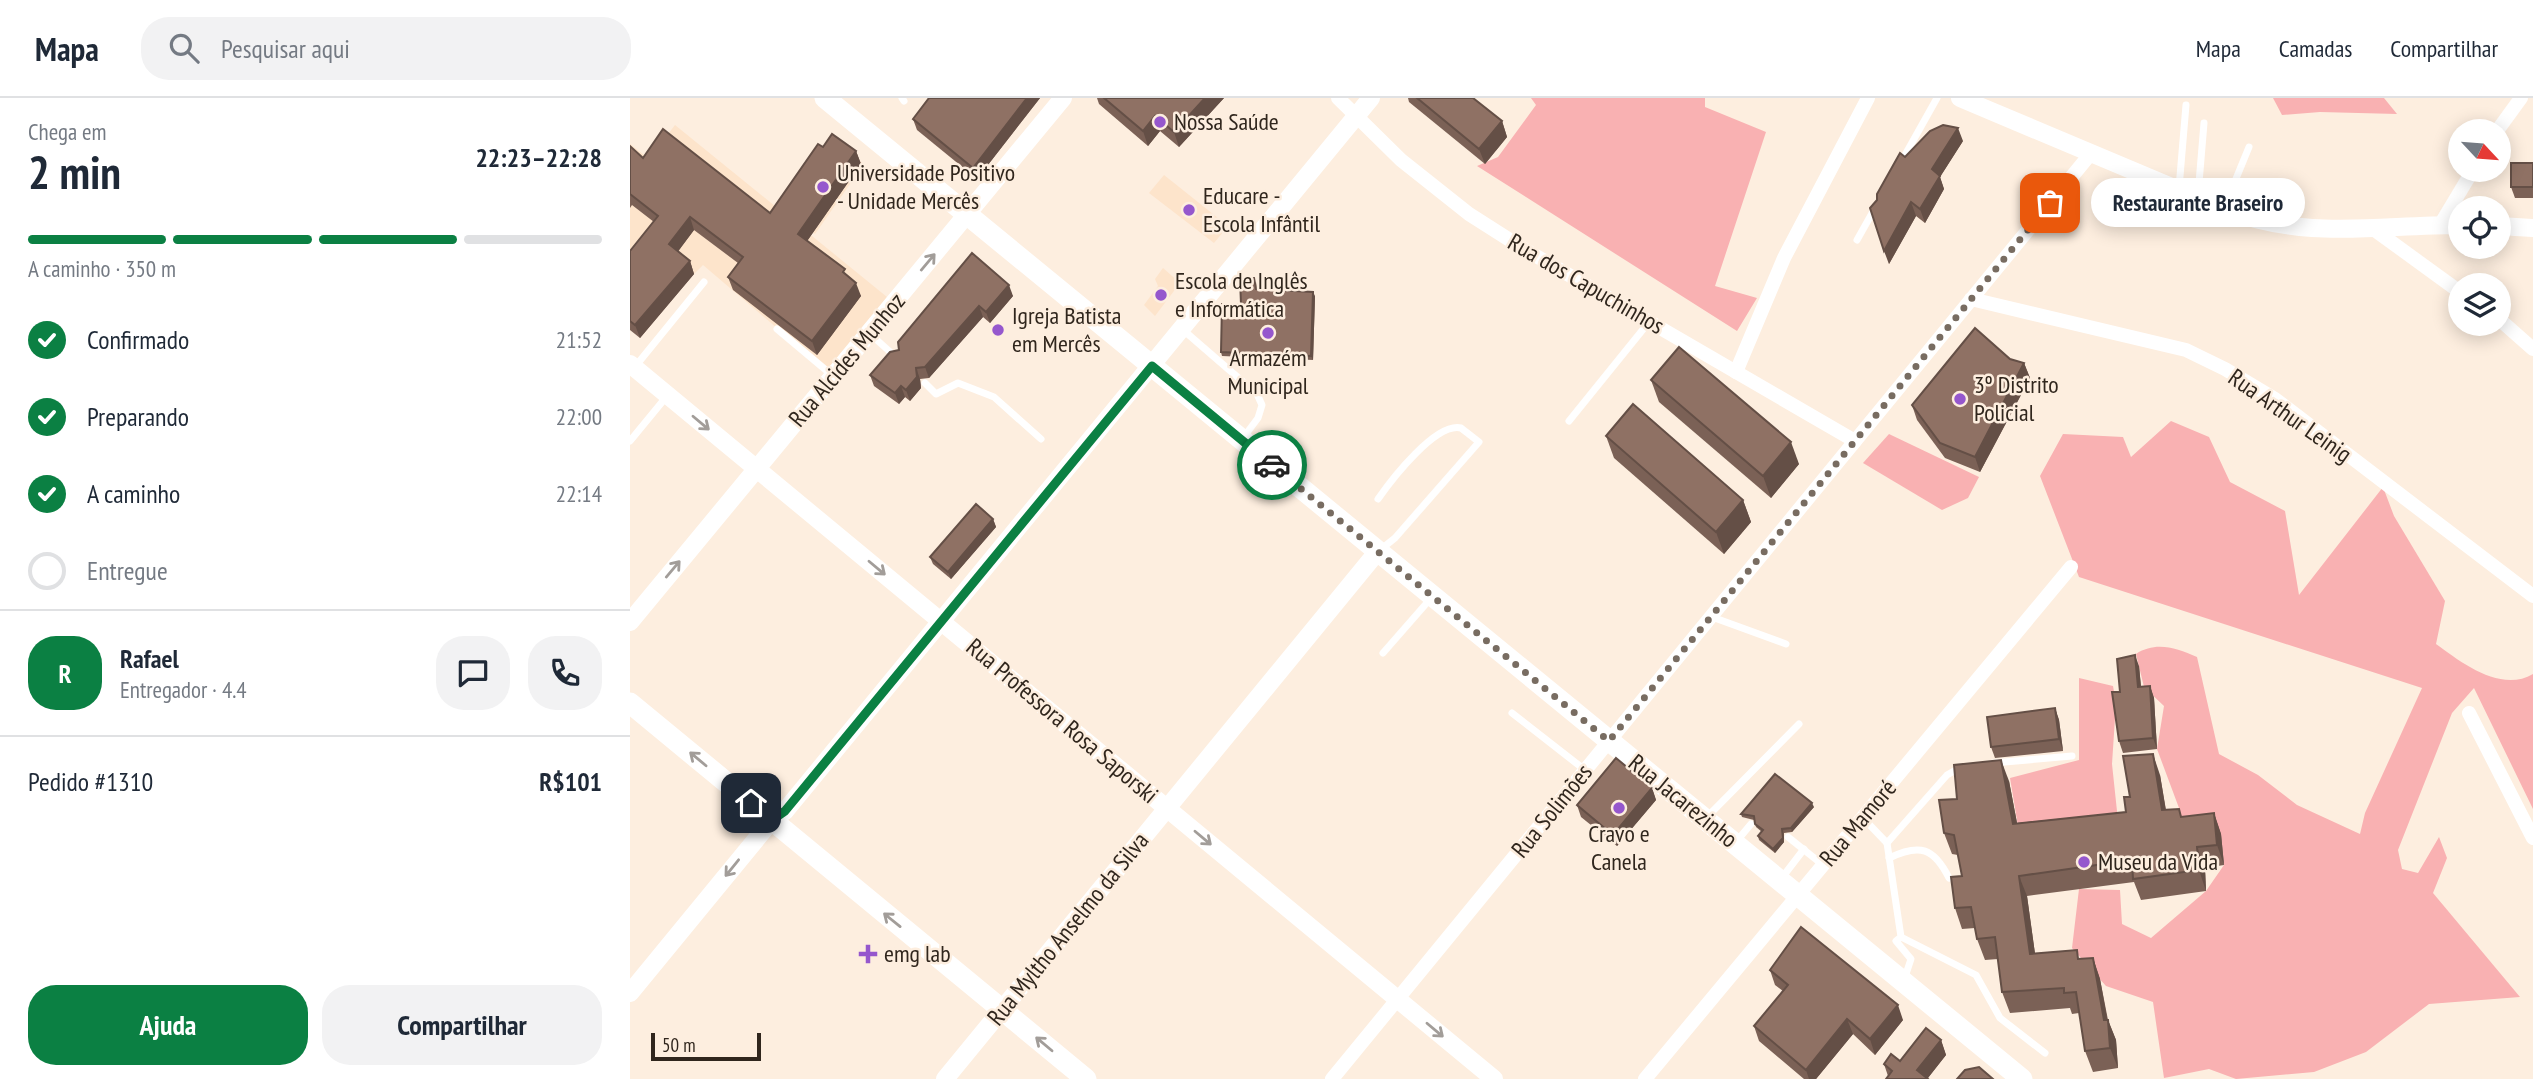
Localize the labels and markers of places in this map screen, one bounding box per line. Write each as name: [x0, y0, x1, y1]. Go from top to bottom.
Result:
place label: Nossa Saúde: [1174, 106, 1279, 137]
marker: Nossa Saúde: [1152, 114, 1168, 130]
place label: Universidade Positivo - Unidade Mercês: [837, 157, 1015, 216]
pin: [2020, 173, 2080, 233]
callout: Restaurante Braseiro: [2092, 178, 2306, 228]
marker: Universidade Positivo - Unidade Mercês: [815, 179, 831, 195]
place label: Educare - Escola Infântil: [1203, 180, 1320, 239]
marker: Educare - Escola Infântil: [1181, 202, 1197, 218]
place label: Escola de Inglês e Informática: [1175, 265, 1308, 324]
marker: Escola de Inglês e Informática: [1153, 287, 1169, 303]
place label: Igreja Batista em Mercês: [1012, 300, 1121, 359]
marker: Igreja Batista em Mercês: [990, 322, 1006, 338]
marker: Armazém Municipal: [1260, 325, 1276, 341]
place label: Armazém Municipal: [1228, 342, 1309, 401]
place label: 3º Distrito Policial: [1974, 369, 2059, 428]
marker: 3º Distrito Policial: [1952, 391, 1968, 407]
pin: [721, 773, 781, 833]
marker: Cravo e Canela: [1611, 800, 1627, 816]
place label: Cravo e Canela: [1588, 818, 1650, 877]
place label: Museu da Vida: [2098, 846, 2218, 877]
marker: Museu da Vida: [2076, 854, 2092, 870]
place label: emg lab: [884, 938, 951, 969]
marker: emg lab: [858, 944, 878, 964]

